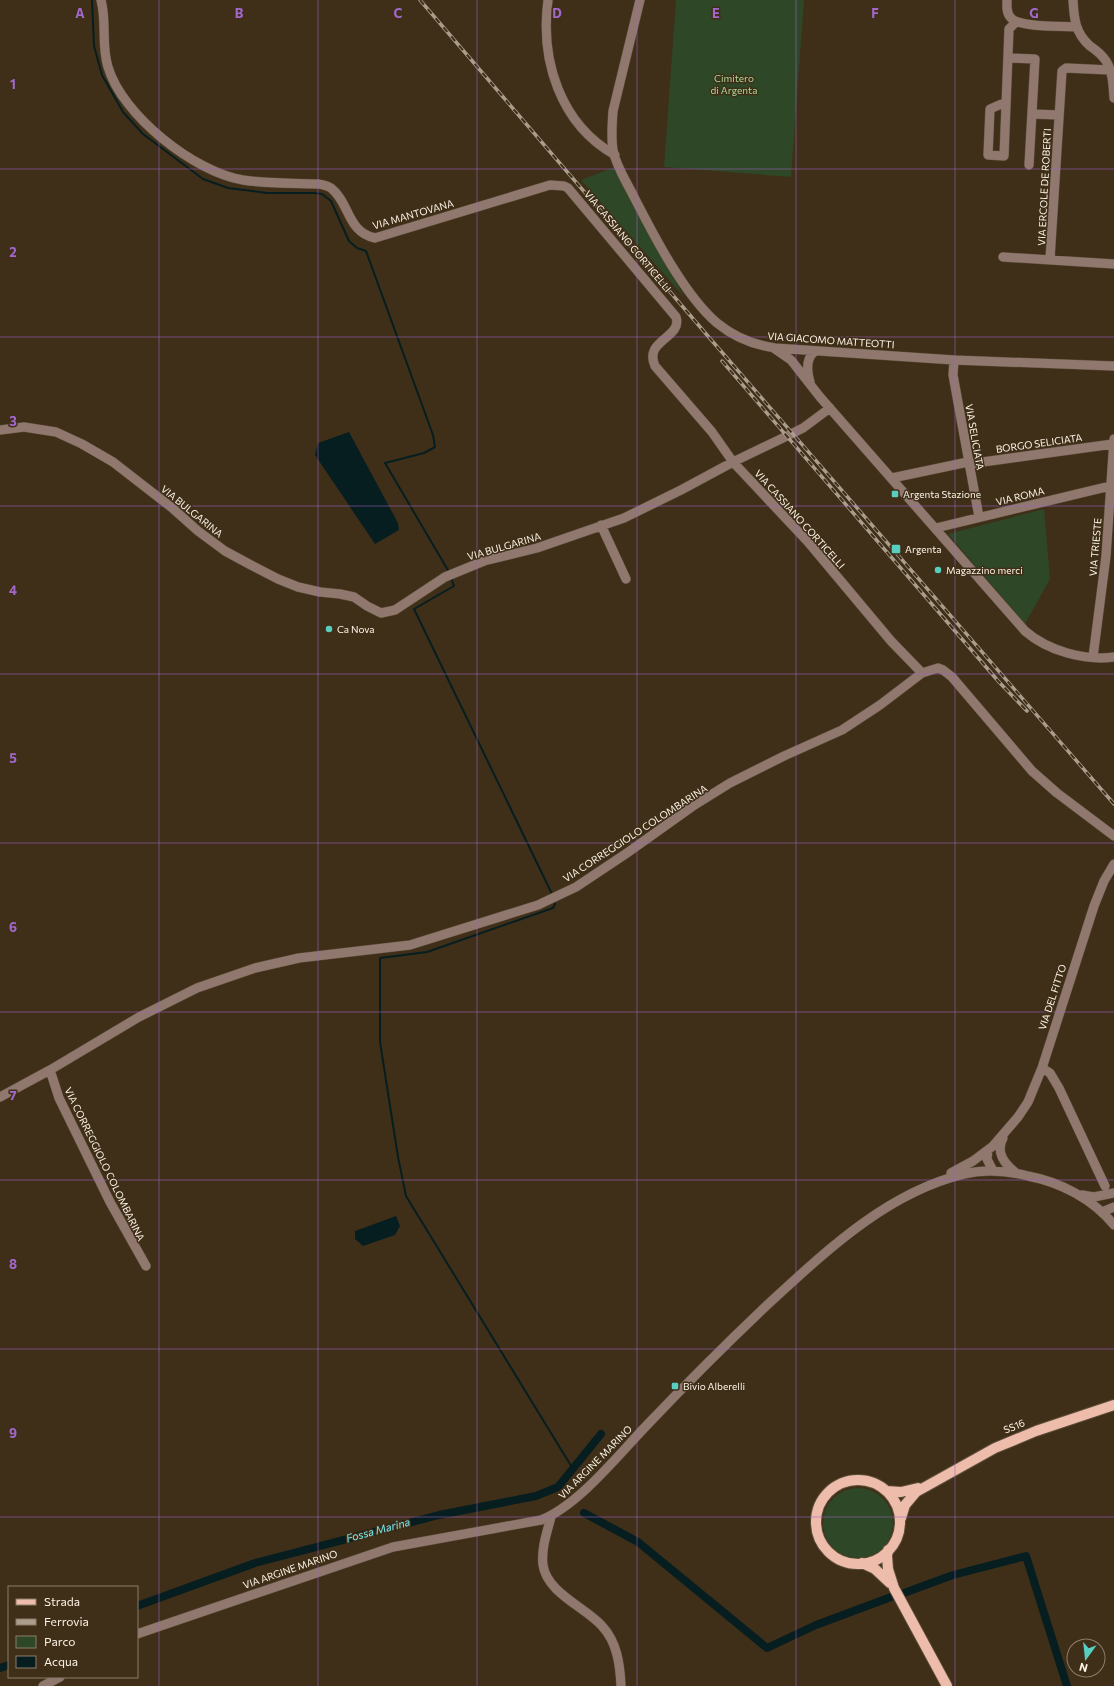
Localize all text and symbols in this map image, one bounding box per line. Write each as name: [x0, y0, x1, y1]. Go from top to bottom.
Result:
text: A: [75, 5, 85, 21]
text: B: [235, 5, 244, 21]
text: C: [394, 5, 403, 21]
text: D: [552, 5, 562, 21]
text: E: [712, 5, 720, 21]
text: F: [871, 5, 879, 21]
text: G: [1029, 5, 1039, 21]
park label: Cimitero di Argenta: [711, 72, 757, 96]
text: 1: [10, 76, 16, 92]
street label: VIA ERCOLE DE ROBERTI: [1035, 128, 1053, 246]
street label: VIA CASSIANO CORTICELLI: [582, 188, 674, 294]
street label: VIA MANTOVANA: [371, 197, 455, 231]
text: 2: [9, 244, 17, 260]
street label: VIA GIACOMO MATTEOTTI: [767, 330, 895, 350]
street label: VIA SELICIATA: [963, 403, 987, 471]
text: 3: [9, 413, 17, 429]
street label: BORGO SELICIATA: [995, 431, 1083, 455]
street label: VIA CASSIANO CORTICELLI: [752, 467, 848, 571]
street label: VIA BULGARINA: [159, 482, 225, 540]
street label: VIA ROMA: [995, 484, 1046, 508]
place label: Argenta Stazione: [903, 488, 981, 500]
marker: Argenta Stazione: [890, 489, 900, 499]
street label: VIA TRIESTE: [1086, 517, 1104, 577]
street label: VIA BULGARINA: [466, 530, 542, 562]
marker: Argenta: [890, 543, 902, 555]
place label: Argenta: [905, 543, 942, 555]
place label: Magazzino merci: [946, 564, 1023, 576]
marker: Magazzino merci: [933, 565, 943, 575]
text: 4: [9, 582, 17, 598]
place label: Ca Nova: [337, 623, 375, 635]
marker: Ca Nova: [324, 624, 334, 634]
text: 5: [9, 750, 17, 766]
street label: VIA CORREGGIOLO COLOMBARINA: [561, 782, 709, 884]
text: 6: [9, 919, 17, 935]
street label: VIA DEL FITTO: [1036, 963, 1068, 1031]
street label: VIA CORREGGIOLO COLOMBARINA: [62, 1085, 148, 1243]
text: 7: [9, 1087, 17, 1103]
text: 8: [9, 1256, 17, 1272]
place label: Bivio Alberelli: [683, 1380, 745, 1392]
marker: Bivio Alberelli: [670, 1381, 680, 1391]
street label: SS16: [1002, 1416, 1026, 1436]
street label: VIA ARGINE MARINO: [556, 1423, 634, 1501]
text: 9: [9, 1425, 17, 1441]
water label: Fossa Marina: [344, 1515, 412, 1544]
street label: VIA ARGINE MARINO: [241, 1547, 339, 1591]
legend: [8, 1586, 138, 1678]
text: Strada: [44, 1594, 80, 1608]
text: Ferrovia: [44, 1614, 89, 1628]
text: Parco: [44, 1634, 76, 1648]
north arrow: [1066, 1638, 1106, 1678]
text: Acqua: [44, 1654, 78, 1668]
text: N: [1078, 1661, 1089, 1675]

